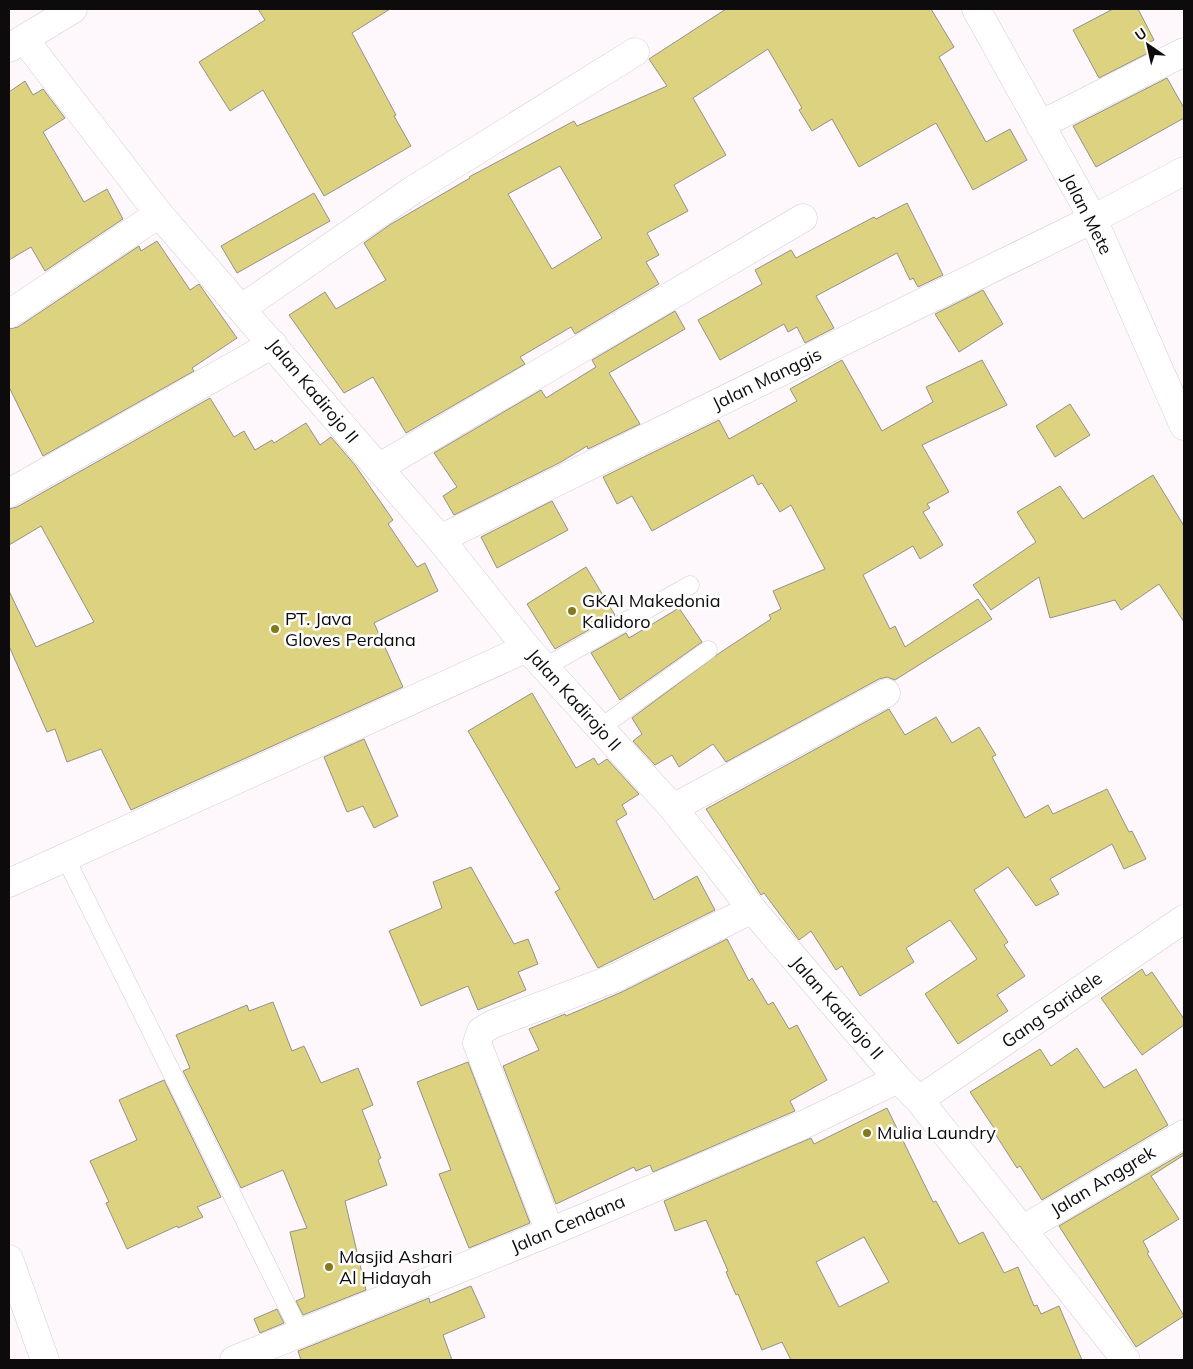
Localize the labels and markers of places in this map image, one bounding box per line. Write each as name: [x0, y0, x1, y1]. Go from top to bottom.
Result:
place label: GKAI Makedonia Kalidoro: [582, 589, 720, 633]
marker: GKAI Makedonia Kalidoro: [566, 605, 578, 617]
place label: PT. Java Gloves Perdana: [285, 607, 416, 651]
marker: PT. Java Gloves Perdana: [269, 623, 281, 635]
place label: Mulia Laundry: [877, 1121, 996, 1144]
marker: Mulia Laundry: [861, 1127, 873, 1139]
place label: Masjid Ashari Al Hidayah: [339, 1245, 452, 1289]
marker: Masjid Ashari Al Hidayah: [323, 1261, 335, 1273]

